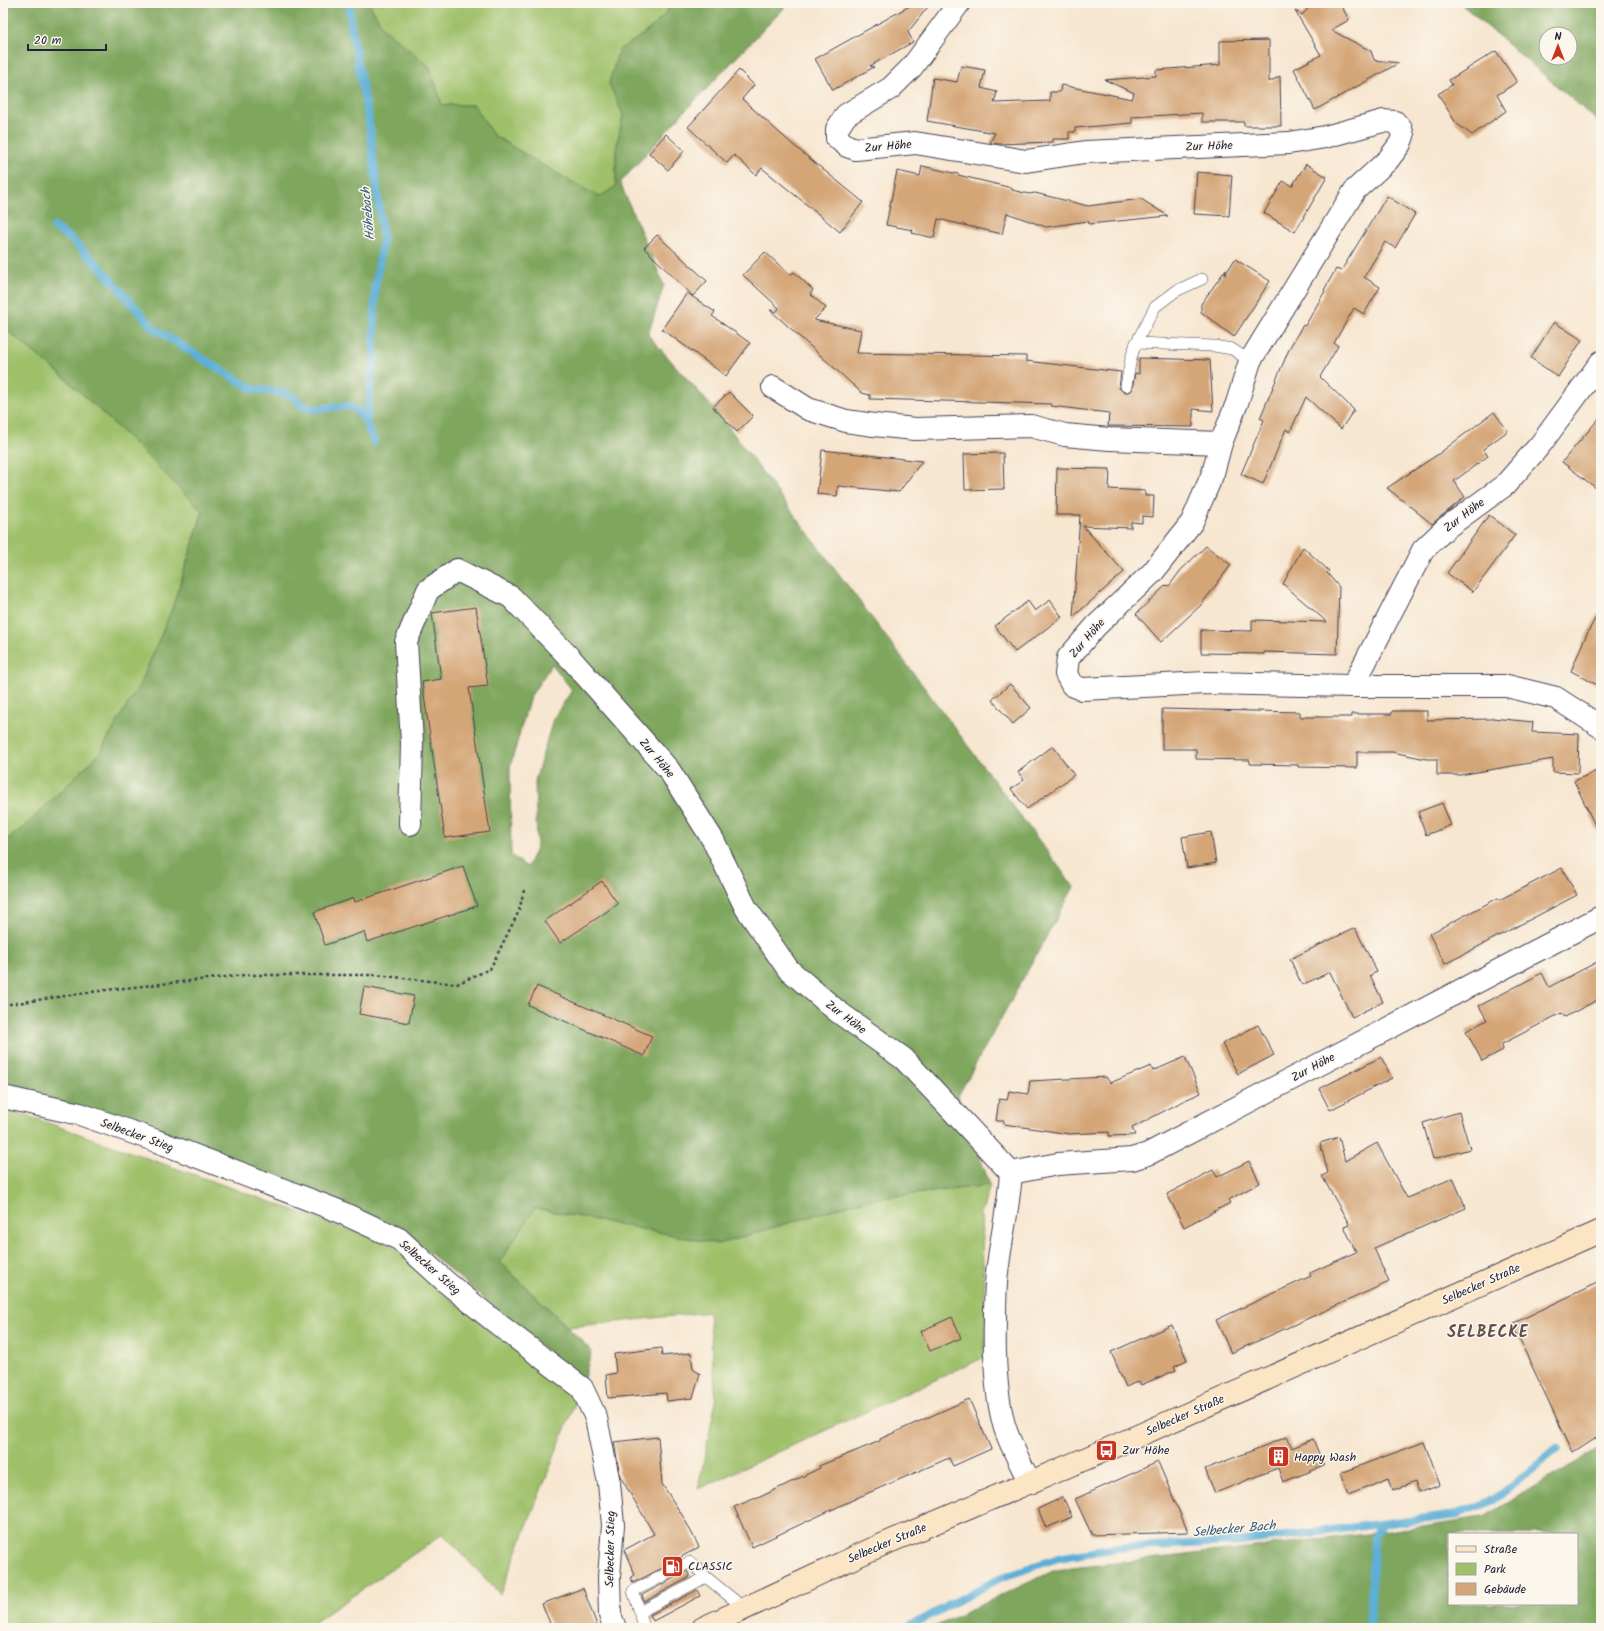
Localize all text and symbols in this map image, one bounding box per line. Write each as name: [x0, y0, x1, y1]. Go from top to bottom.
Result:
scale bar: [28, 26, 106, 52]
north arrow: [1538, 26, 1578, 66]
text: N: [1555, 28, 1562, 46]
text: 20 m: [34, 31, 62, 50]
street label: Zur Höhe: [864, 135, 913, 158]
street label: Zur Höhe: [1185, 136, 1234, 157]
water label: Höhebach: [356, 185, 381, 241]
street label: Zur Höhe: [1440, 493, 1489, 537]
street label: Zur Höhe: [1065, 614, 1110, 662]
street label: Zur Höhe: [634, 734, 679, 783]
street label: Zur Höhe: [821, 996, 871, 1040]
street label: Zur Höhe: [1288, 1048, 1339, 1087]
street label: Selbecker Stieg: [98, 1113, 176, 1158]
street label: Selbecker Stieg: [395, 1235, 465, 1300]
street label: Selbecker Straße: [1439, 1258, 1524, 1310]
district label: SELBECKE: [1447, 1320, 1529, 1345]
street label: Selbecker Straße: [1143, 1389, 1228, 1441]
bus stop icon: Zur Höhe: [1093, 1437, 1119, 1463]
place label: Zur Höhe: [1122, 1441, 1170, 1460]
building icon: Happy Wash: [1266, 1444, 1292, 1470]
place label: Happy Wash: [1294, 1448, 1356, 1467]
street label: Selbecker Stieg: [600, 1510, 621, 1587]
water label: Selbecker Bach: [1192, 1515, 1277, 1544]
street label: Selbecker Straße: [845, 1518, 930, 1569]
legend: [1448, 1533, 1578, 1605]
text: Straße: [1484, 1540, 1518, 1559]
fuel station icon: CLASSIC: [659, 1553, 685, 1579]
place label: CLASSIC: [688, 1557, 733, 1576]
text: Park: [1484, 1560, 1506, 1579]
text: Gebäude: [1484, 1580, 1526, 1599]

